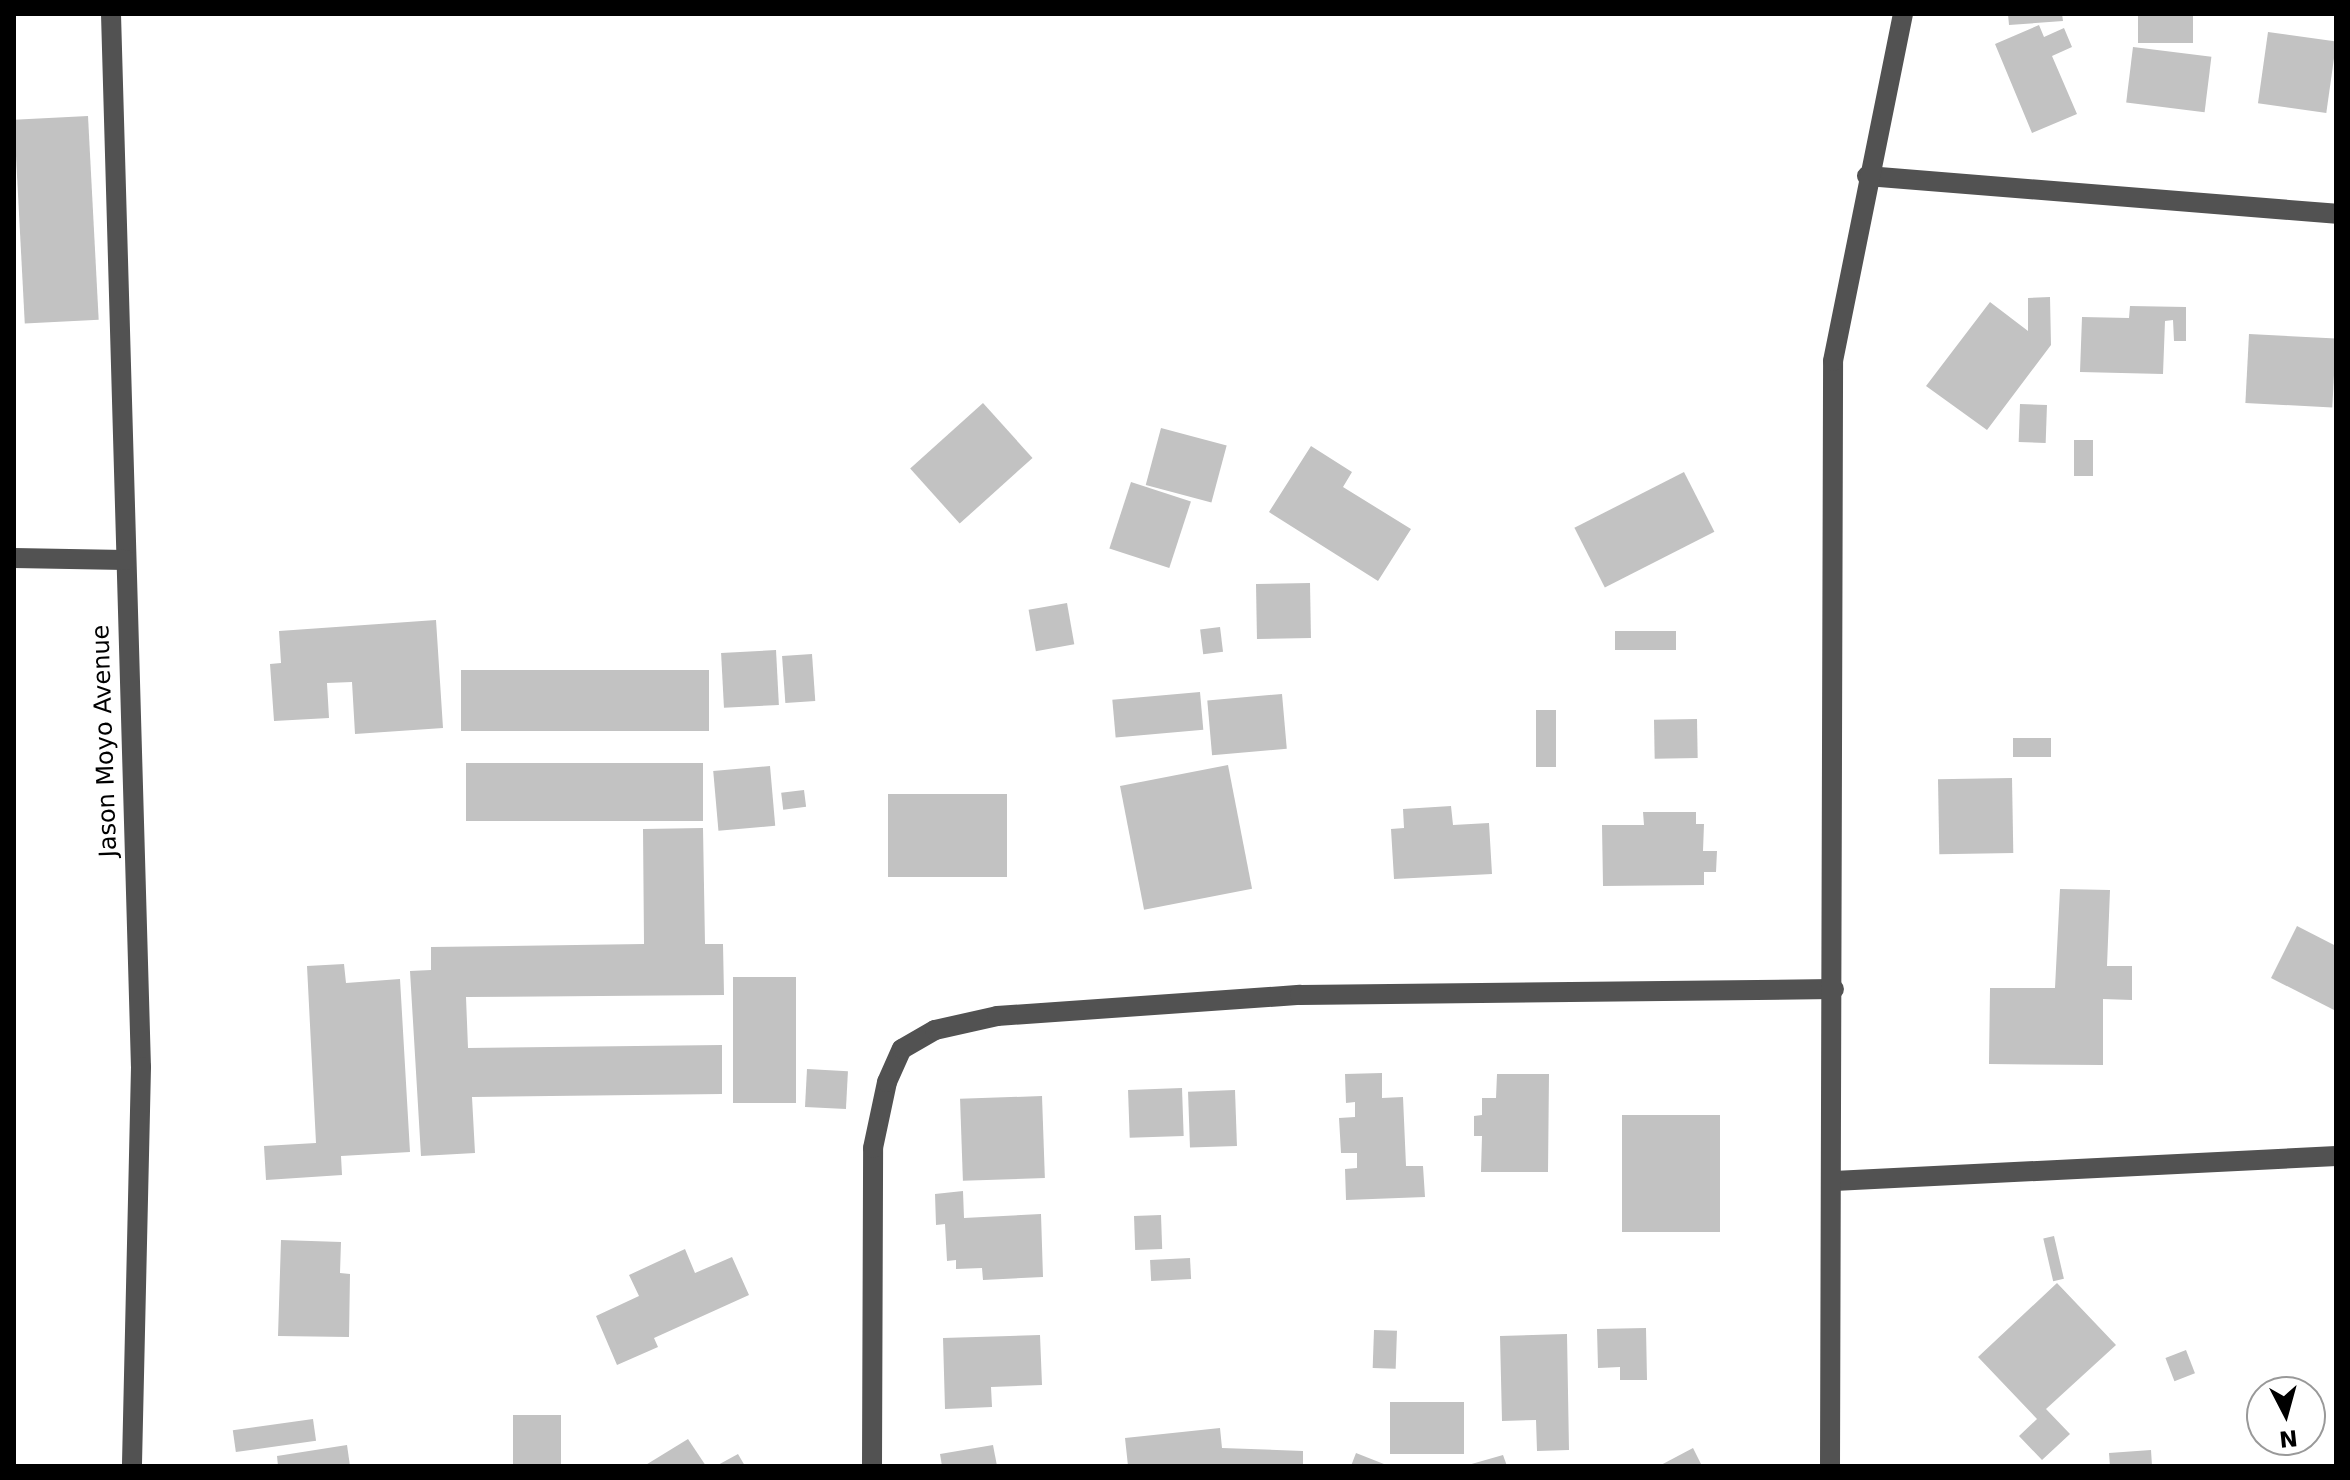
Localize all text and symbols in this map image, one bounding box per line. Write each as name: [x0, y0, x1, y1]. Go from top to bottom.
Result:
street label: Jason Moyo Avenue: [87, 624, 123, 858]
north arrow: [2246, 1376, 2326, 1456]
text: N: [2278, 1425, 2299, 1452]

